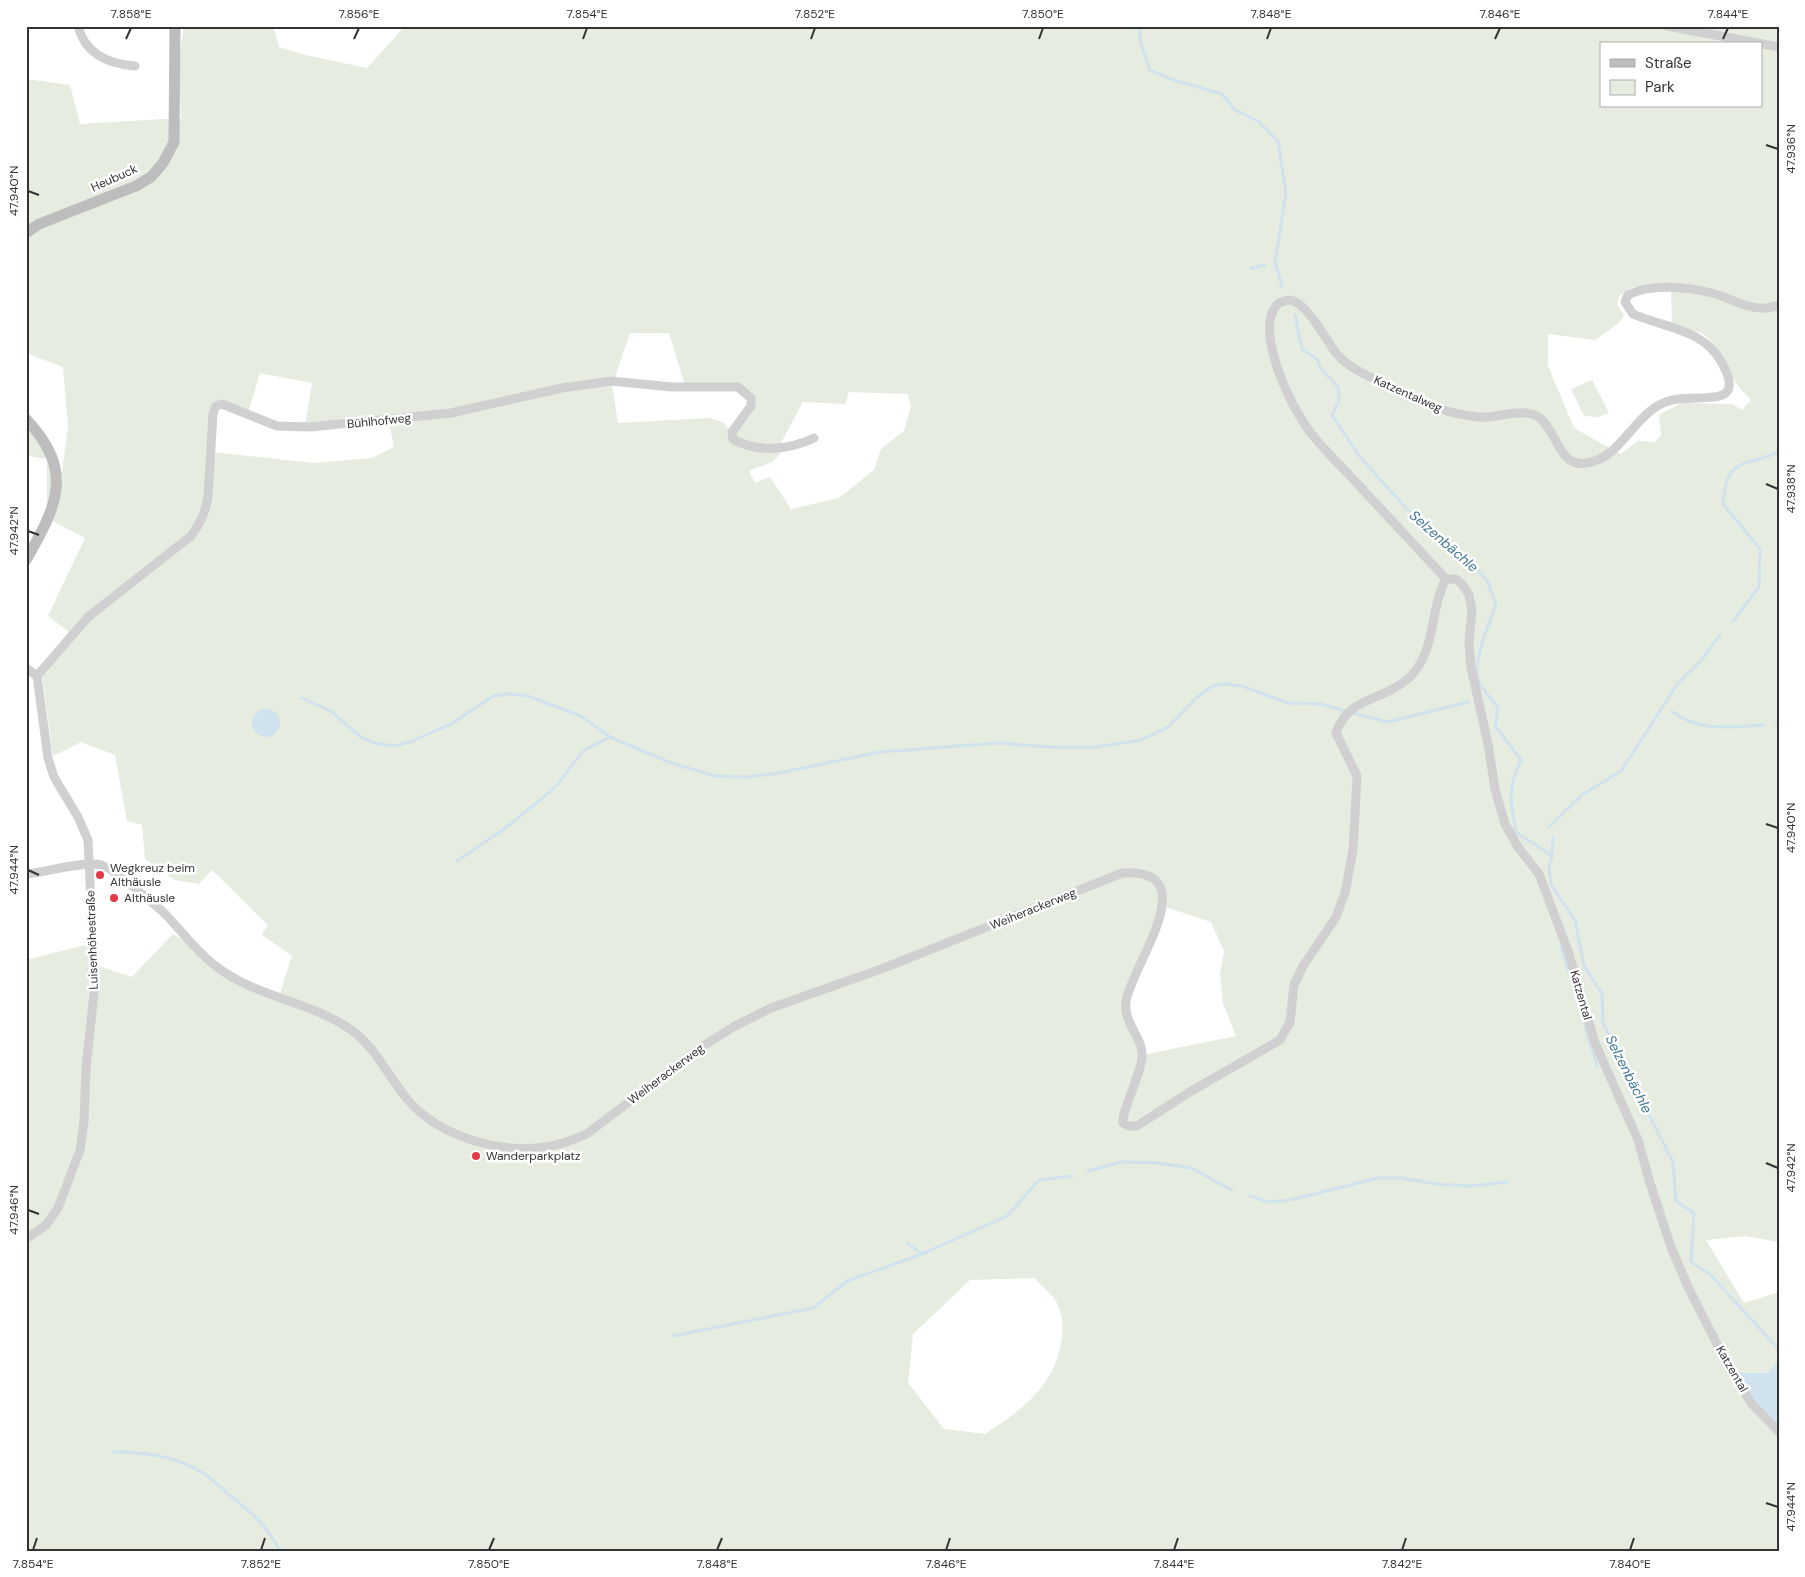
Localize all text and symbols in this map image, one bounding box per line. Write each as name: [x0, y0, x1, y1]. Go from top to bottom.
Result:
text: 7.858°E: [111, 6, 152, 22]
text: 7.856°E: [338, 6, 380, 22]
text: 7.854°E: [567, 6, 608, 22]
text: 7.852°E: [795, 6, 835, 22]
text: 7.850°E: [1022, 6, 1064, 22]
text: 7.848°E: [1251, 6, 1292, 22]
text: 7.846°E: [1479, 6, 1521, 22]
text: 7.844°E: [1708, 6, 1749, 22]
legend: [1600, 42, 1762, 108]
text: Straße: [1645, 53, 1692, 73]
text: Park: [1645, 77, 1675, 97]
text: 47.936°N: [1783, 124, 1799, 174]
street label: Heubuck: [88, 161, 140, 195]
text: 47.940°N: [6, 166, 22, 216]
street label: Katzentalweg: [1371, 372, 1445, 416]
street label: Bühlhofweg: [346, 410, 412, 432]
text: 47.938°N: [1783, 464, 1799, 514]
text: 47.942°N: [6, 506, 22, 556]
water label: Selzenbächle: [1406, 506, 1482, 576]
text: 47.940°N: [1783, 803, 1799, 853]
text: 47.944°N: [6, 845, 22, 895]
place label: Wegkreuz beim Althäusle: [110, 860, 195, 890]
marker: Wegkreuz beim Althäusle: [94, 869, 106, 881]
street label: Weiherackerweg: [988, 884, 1079, 934]
street label: Luisenhöhestraße: [82, 890, 102, 990]
place label: Althäusle: [124, 890, 175, 906]
marker: Althäusle: [108, 892, 120, 904]
street label: Katzental: [1566, 968, 1596, 1022]
water label: Selzenbächle: [1602, 1032, 1656, 1116]
street label: Weiherackerweg: [625, 1040, 708, 1108]
text: 47.942°N: [1783, 1143, 1799, 1193]
place label: Wanderparkplatz: [486, 1148, 581, 1164]
marker: Wanderparkplatz: [470, 1150, 482, 1162]
text: 47.946°N: [6, 1185, 22, 1235]
street label: Katzental: [1712, 1343, 1752, 1395]
text: 47.944°N: [1783, 1482, 1799, 1532]
text: 7.854°E: [13, 1556, 54, 1572]
text: 7.852°E: [241, 1556, 281, 1572]
text: 7.850°E: [468, 1556, 510, 1572]
text: 7.848°E: [697, 1556, 738, 1572]
text: 7.846°E: [925, 1556, 967, 1572]
text: 7.844°E: [1154, 1556, 1195, 1572]
text: 7.842°E: [1382, 1556, 1422, 1572]
text: 7.840°E: [1609, 1556, 1651, 1572]

